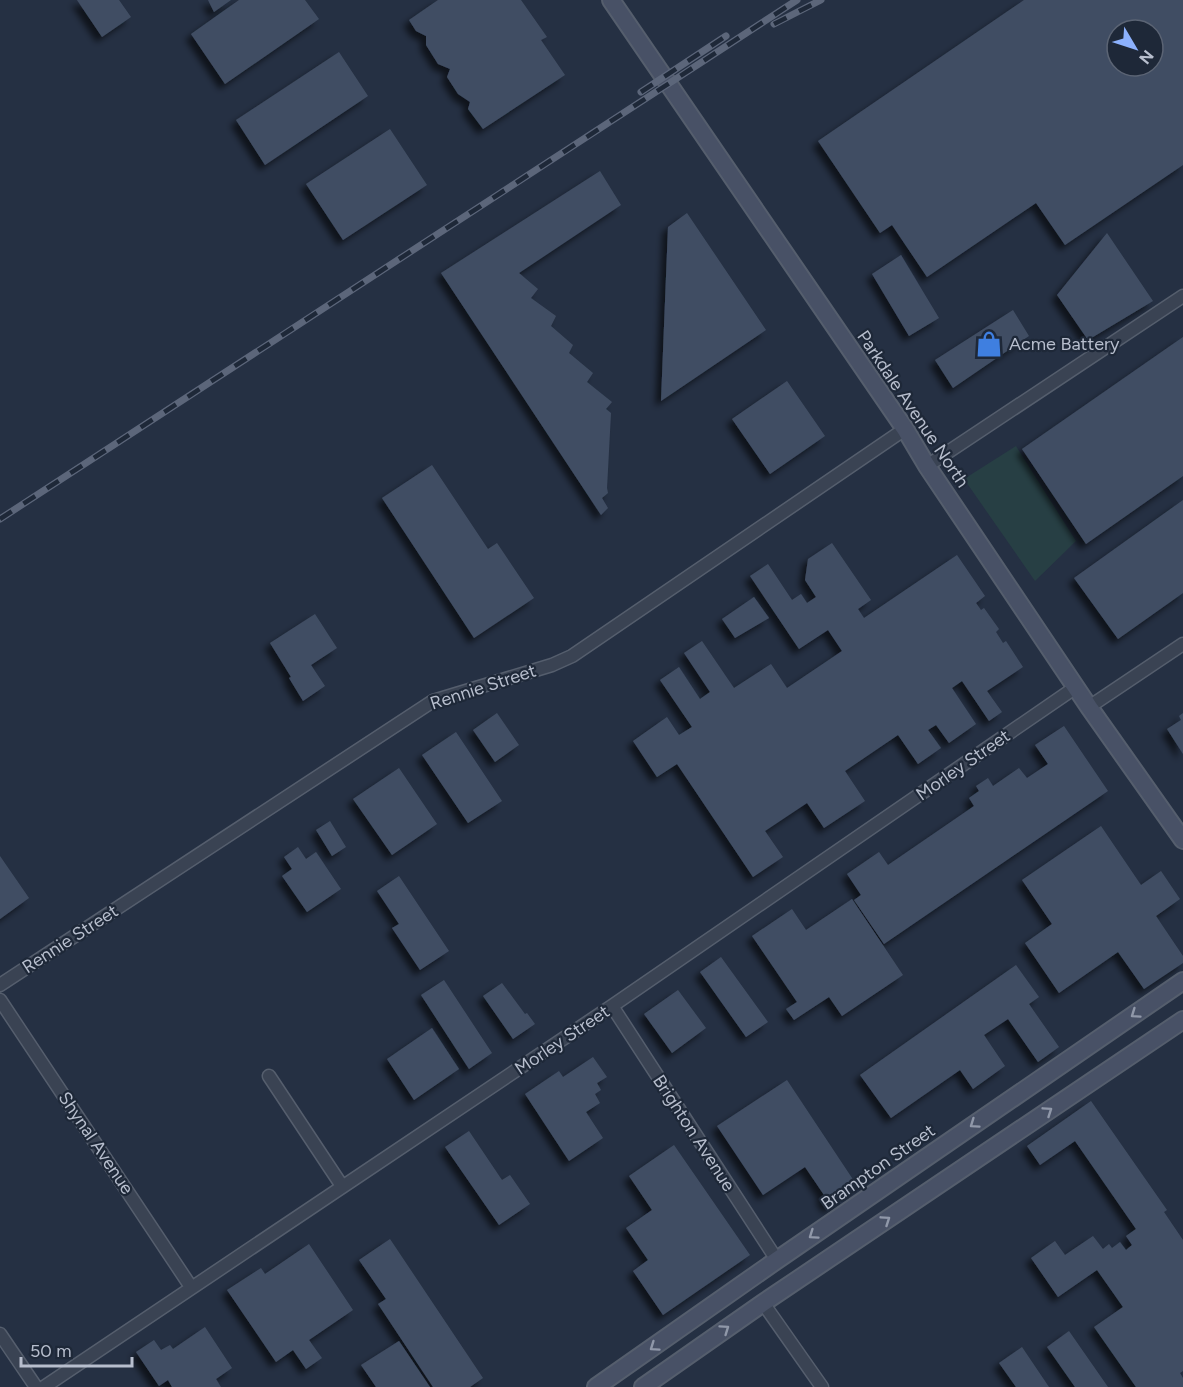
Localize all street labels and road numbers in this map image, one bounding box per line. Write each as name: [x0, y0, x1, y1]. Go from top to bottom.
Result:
street label: Parkdale Avenue North: [852, 326, 974, 492]
street label: Rennie Street: [427, 659, 539, 714]
street label: Morley Street: [912, 724, 1014, 805]
street label: Rennie Street: [18, 900, 122, 978]
street label: Morley Street: [510, 1000, 614, 1080]
street label: Brighton Avenue: [648, 1071, 740, 1196]
street label: Shynal Avenue: [54, 1088, 138, 1199]
street label: Brampton Street: [817, 1119, 939, 1215]

